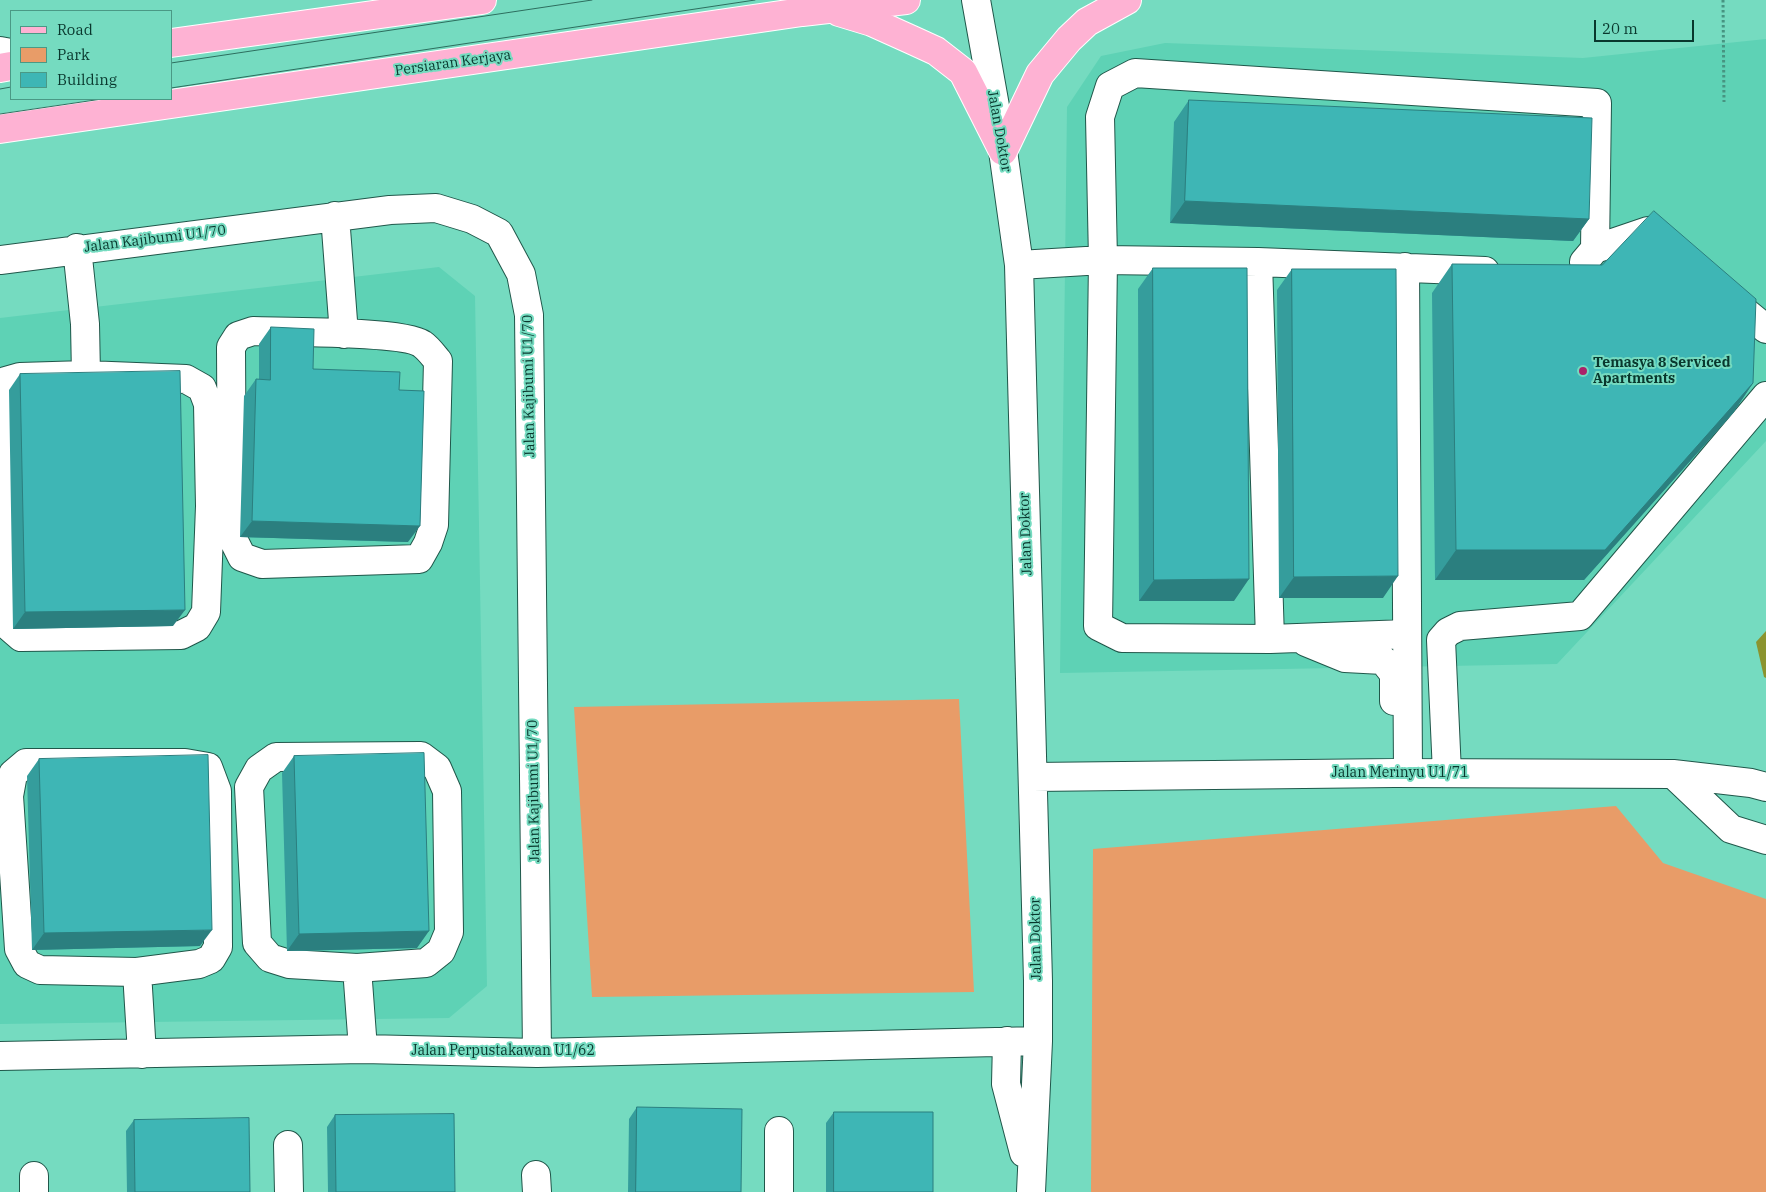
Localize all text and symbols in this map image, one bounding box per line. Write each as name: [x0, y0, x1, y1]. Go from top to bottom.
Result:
legend: [10, 10, 172, 100]
scale bar: [1596, 10, 1696, 42]
text: 20 m: [1602, 19, 1638, 38]
text: Road: [57, 20, 93, 39]
text: Park: [57, 45, 90, 64]
street label: Persiaran Kerjaya: [394, 47, 512, 79]
text: Building: [57, 70, 117, 89]
street label: Jalan Doktor: [984, 89, 1014, 173]
street label: Jalan Kajibumi U1/70: [83, 222, 227, 256]
street label: Jalan Kajibumi U1/70: [519, 315, 539, 457]
place label: Temasya 8 Serviced Apartments: [1593, 355, 1730, 388]
marker: Temasya 8 Serviced Apartments: [1577, 365, 1589, 377]
street label: Jalan Doktor: [1016, 492, 1036, 576]
street label: Jalan Kajibumi U1/70: [524, 720, 544, 862]
street label: Jalan Merinyu U1/71: [1331, 765, 1469, 781]
street label: Jalan Doktor: [1027, 897, 1045, 981]
street label: Jalan Perpustakawan U1/62: [411, 1043, 595, 1059]

